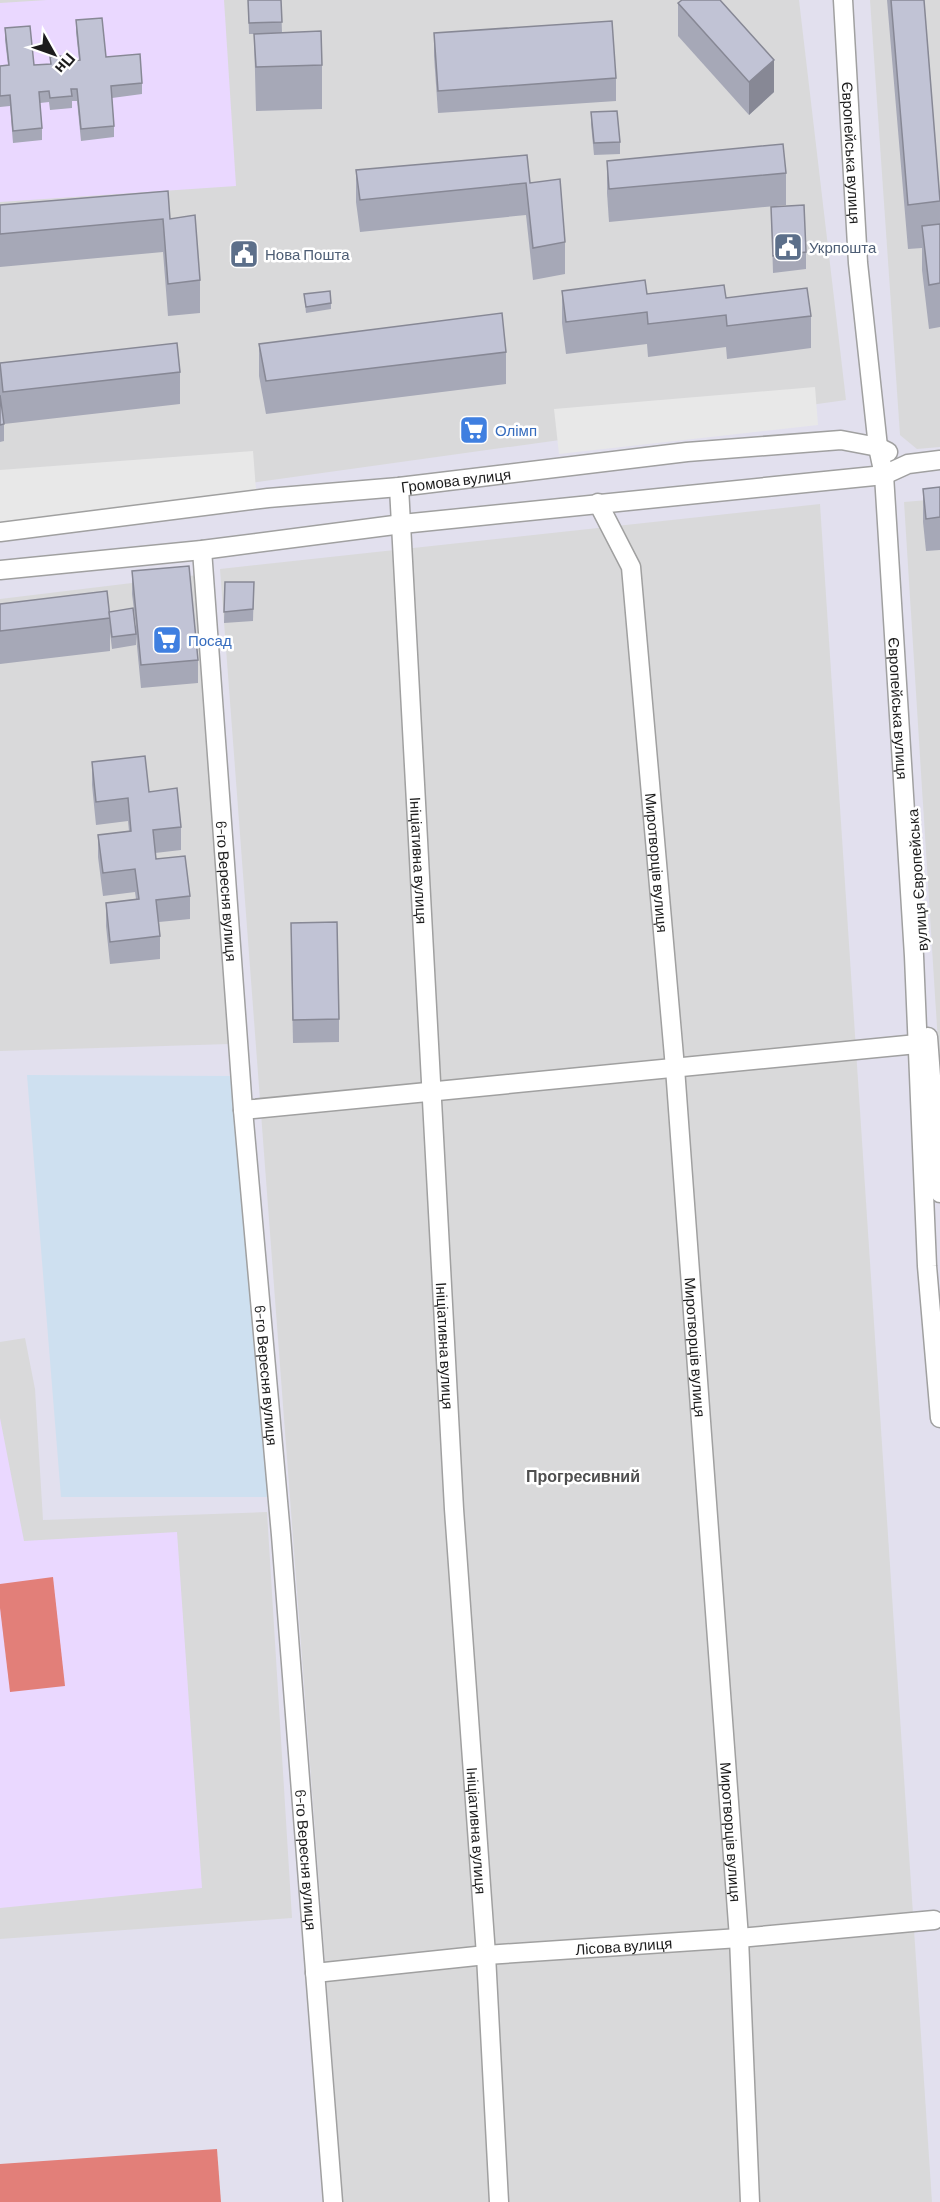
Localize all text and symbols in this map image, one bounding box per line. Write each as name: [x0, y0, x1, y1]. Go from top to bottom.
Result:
north arrow: [24, 24, 84, 84]
text: Пн: [52, 50, 80, 78]
street label: Європейська вулиця: [839, 81, 865, 224]
public building icon: Укрпошта: [772, 231, 804, 263]
public building icon: Нова Пошта: [228, 238, 260, 270]
place label: Укрпошта: [809, 238, 877, 256]
place label: Нова Пошта: [265, 245, 350, 263]
supermarket icon: Олімп: [458, 414, 490, 446]
place label: Олімп: [495, 421, 537, 439]
street label: Громова вулиця: [400, 464, 512, 496]
supermarket icon: Посад: [151, 624, 183, 656]
place label: Посад: [188, 631, 232, 649]
street label: Європейська вулиця: [885, 637, 912, 780]
street label: Миротворців вулиця: [642, 792, 672, 933]
street label: Ініціативна вулиця: [407, 796, 432, 925]
street label: вулиця Європейська: [903, 808, 931, 952]
street label: 6-го Вересня вулиця: [213, 820, 241, 962]
street label: Миротворців вулиця: [681, 1277, 710, 1418]
street label: Ініціативна вулиця: [433, 1282, 458, 1410]
street label: 6-го Вересня вулиця: [251, 1304, 282, 1446]
district label: Прогресивний: [526, 1466, 640, 1485]
street label: Миротворців вулиця: [717, 1761, 745, 1903]
street label: Ініціативна вулиця: [464, 1767, 491, 1895]
street label: 6-го Вересня вулиця: [292, 1789, 321, 1931]
street label: Лісова вулиця: [575, 1934, 673, 1958]

